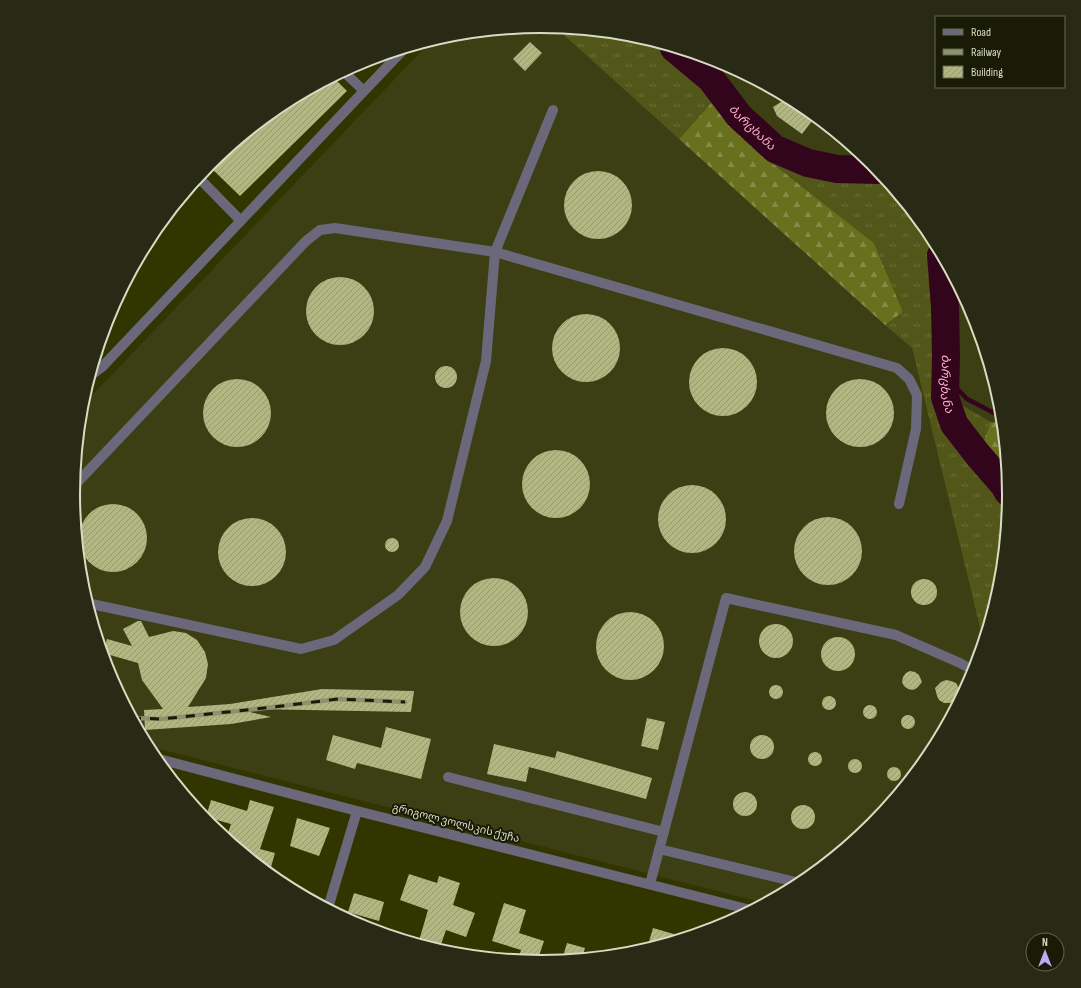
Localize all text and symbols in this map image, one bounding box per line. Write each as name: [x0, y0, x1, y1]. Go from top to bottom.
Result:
legend: [935, 16, 1065, 88]
text: Road: [971, 25, 991, 40]
text: Railway: [971, 45, 1002, 60]
text: Building: [971, 65, 1003, 80]
water label: ბარცხანა: [726, 102, 779, 153]
water label: ბარცხანა: [937, 354, 957, 415]
street label: გრიგოლ ვოლსკის ქუჩა: [391, 801, 521, 845]
north arrow: [1025, 932, 1065, 972]
text: N: [1042, 936, 1048, 949]

